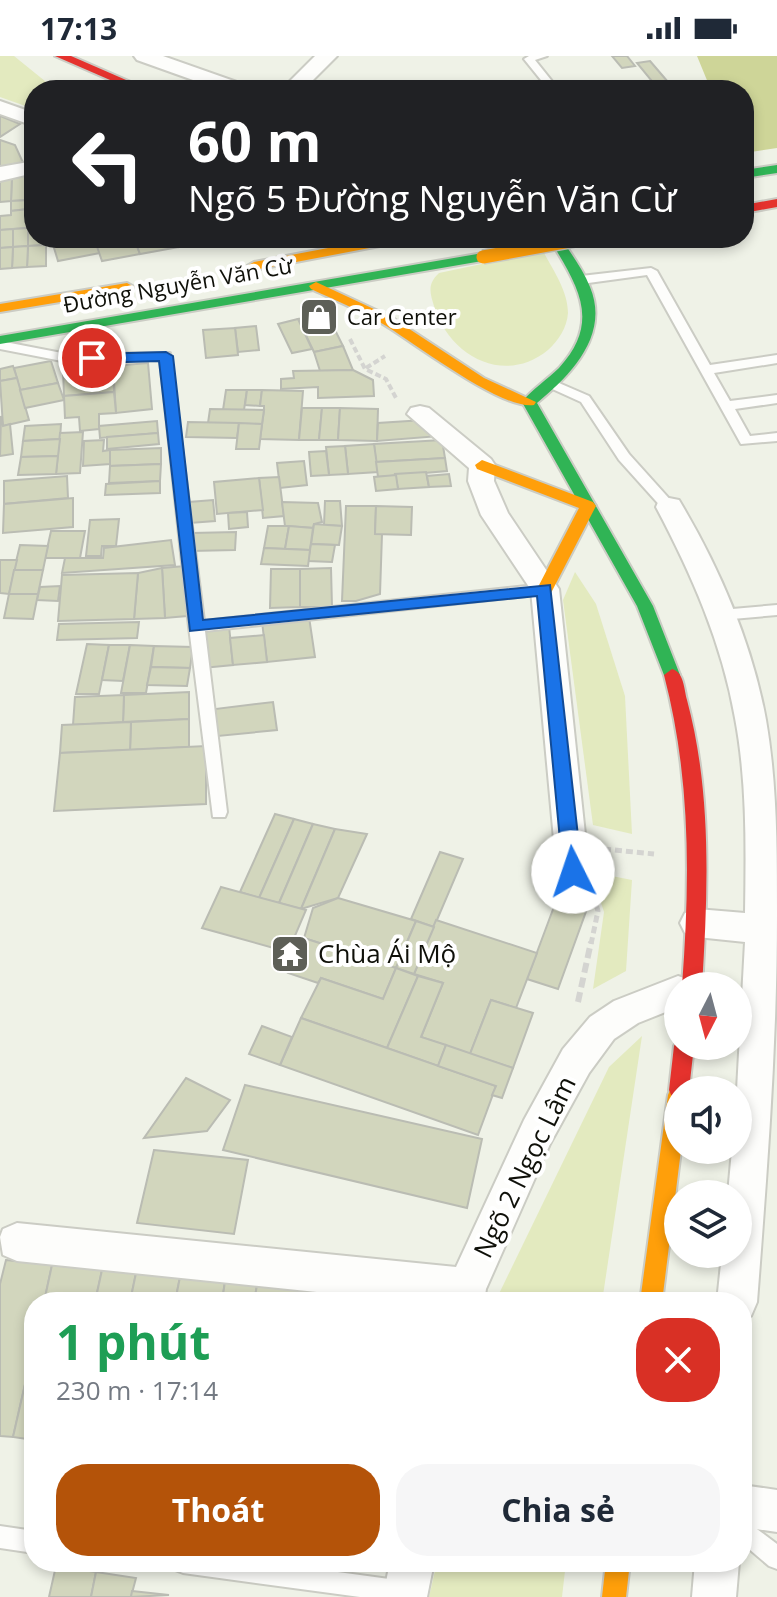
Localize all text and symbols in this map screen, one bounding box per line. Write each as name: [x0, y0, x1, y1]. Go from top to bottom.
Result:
text: 17:13: [40, 8, 117, 49]
text: 60 m: [188, 102, 322, 178]
icon: left: [56, 112, 160, 216]
text: Ngõ 5 Đường Nguyễn Văn Cừ: [188, 174, 676, 223]
street label: Đường Nguyễn Văn Cừ: [61, 249, 296, 319]
shop icon: Car Center: [298, 296, 340, 338]
place label: Car Center: [347, 301, 457, 331]
pin: [58, 324, 126, 392]
icon: arrive: [70, 336, 114, 380]
position arrow: [531, 830, 615, 914]
temple icon: Chùa Ái Mộ: [269, 933, 311, 975]
place label: Chùa Ái Mộ: [318, 935, 456, 971]
north arrow: [664, 972, 752, 1060]
map controls: [664, 972, 752, 1268]
street label: Ngõ 2 Ngọc Lâm: [464, 1070, 584, 1264]
button: sound: [664, 1076, 752, 1164]
button: layers: [664, 1180, 752, 1268]
text: 1 phút: [56, 1309, 210, 1374]
button: close: [636, 1318, 720, 1402]
text: 230 m · 17:14: [56, 1372, 218, 1408]
button: Thoát: [56, 1464, 380, 1556]
button: Chia sẻ: [396, 1464, 720, 1556]

